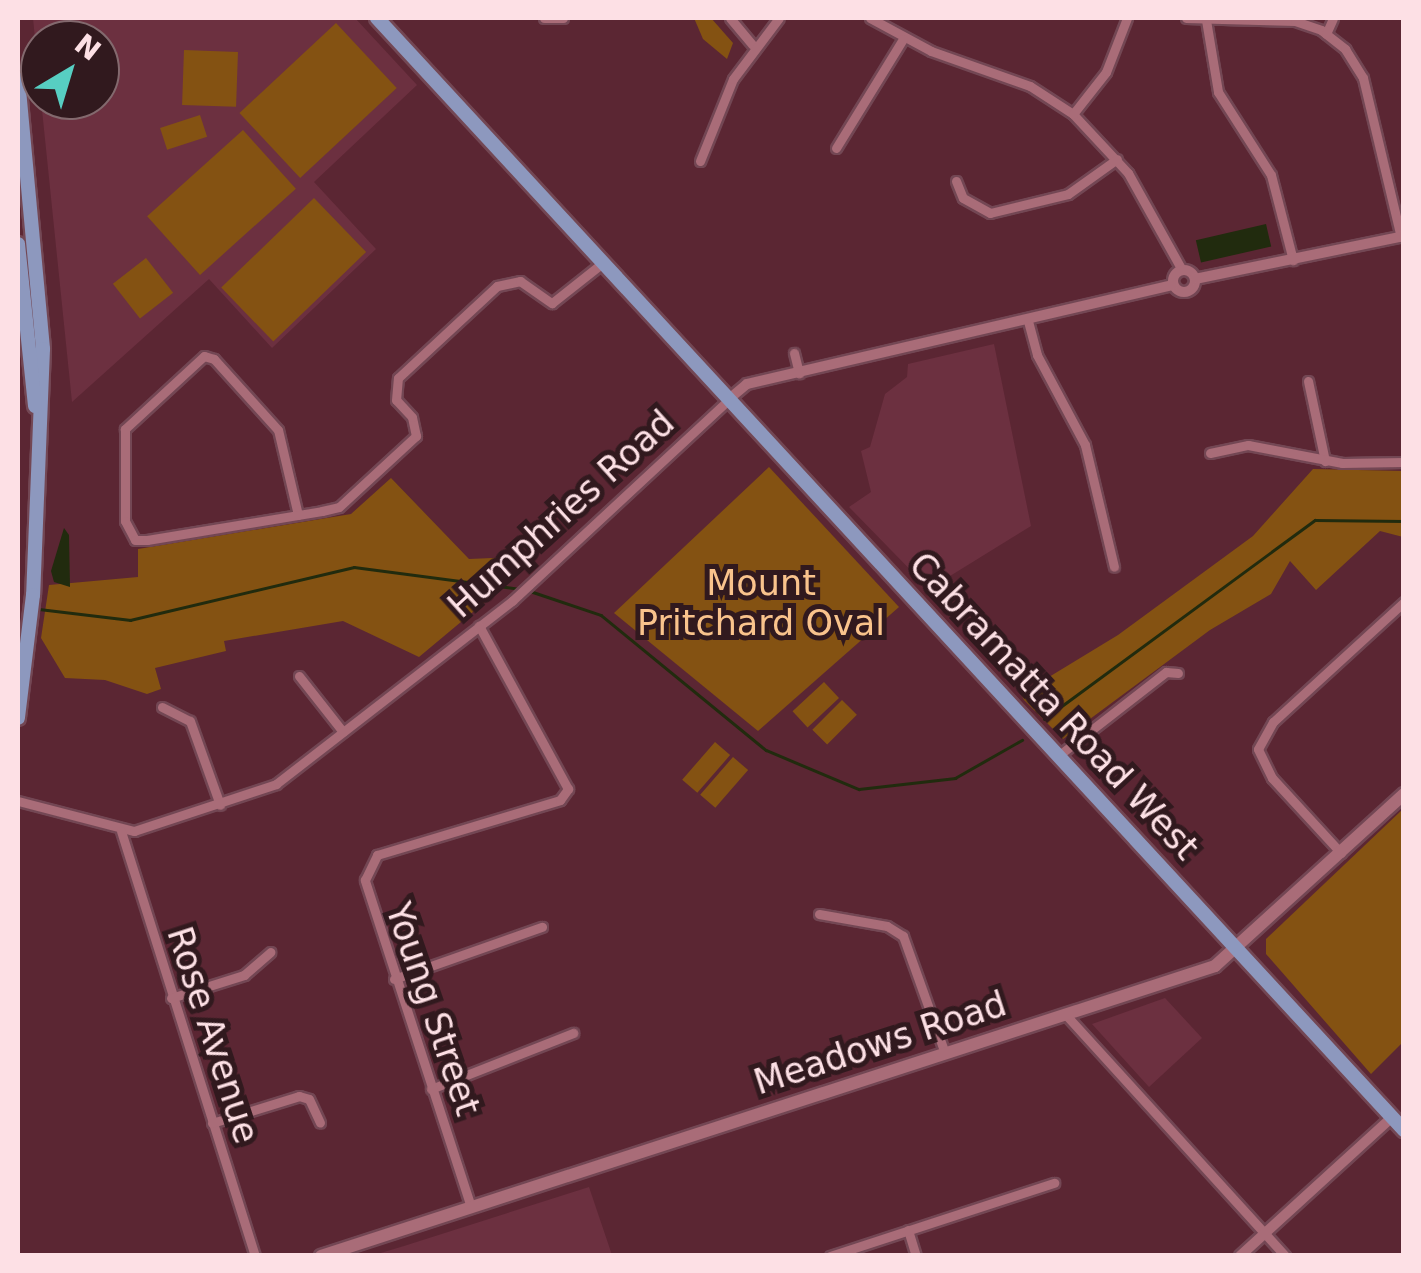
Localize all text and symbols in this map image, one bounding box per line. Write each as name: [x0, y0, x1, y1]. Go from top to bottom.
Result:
north arrow: [20, 20, 120, 120]
text: N: [68, 27, 107, 68]
street label: Humphries Road: [439, 401, 683, 627]
street label: Cabramatta Road West: [901, 544, 1207, 868]
park label: Mount Pritchard Oval: [637, 562, 885, 644]
street label: Young Street: [377, 897, 489, 1121]
street label: Rose Avenue: [158, 921, 268, 1149]
street label: Meadows Road: [749, 982, 1011, 1104]

